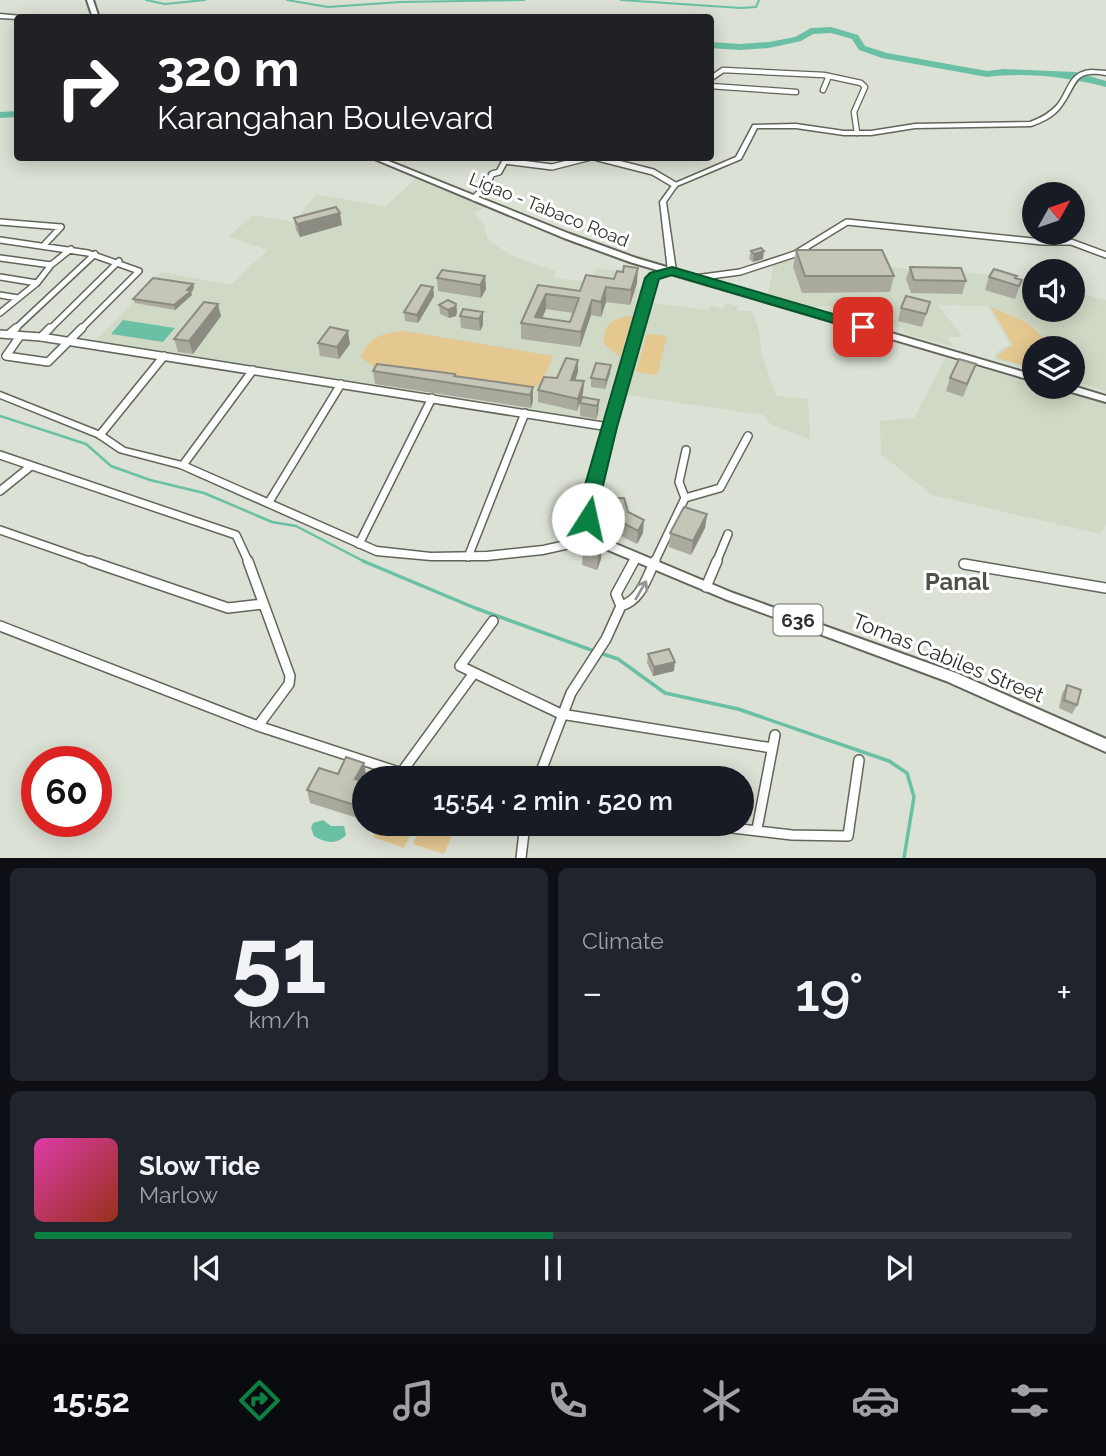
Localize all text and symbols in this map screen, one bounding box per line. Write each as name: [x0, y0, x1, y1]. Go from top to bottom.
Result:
text: 320 m: [157, 40, 299, 97]
icon: right: [42, 42, 133, 133]
text: Karangahan Boulevard: [157, 99, 494, 136]
street label: Ligao - Tabaco Road: [466, 168, 632, 251]
north arrow: [1022, 182, 1085, 245]
map controls: [1022, 182, 1085, 399]
button: sound: [1022, 259, 1085, 322]
pin: [833, 297, 893, 357]
icon: arrive: [844, 308, 882, 346]
button: layers: [1022, 336, 1085, 399]
position arrow: [551, 482, 625, 556]
district label: Panal: [925, 567, 990, 596]
one-way arrow: [634, 580, 648, 600]
road number: 636: [774, 604, 822, 636]
street label: Tomas Cabiles Street: [849, 608, 1048, 707]
speed limit sign: 60: [21, 746, 112, 837]
text: 15:54 · 2 min · 520 m: [433, 786, 673, 816]
text: 51: [231, 907, 327, 1014]
text: Climate: [582, 927, 664, 954]
text: 19°: [795, 962, 863, 1023]
text: −: [582, 970, 602, 1015]
text: +: [1056, 970, 1072, 1015]
text: km/h: [249, 1006, 309, 1033]
text: Slow Tide: [139, 1151, 260, 1181]
text: Marlow: [139, 1181, 218, 1208]
icon: previous: [188, 1249, 226, 1287]
icon: pause: [534, 1249, 572, 1287]
icon: next: [880, 1249, 918, 1287]
icon: directions: [235, 1376, 284, 1425]
icon: music: [389, 1376, 438, 1425]
icon: phone: [543, 1376, 592, 1425]
icon: climate: [697, 1376, 746, 1425]
icon: car: [851, 1376, 900, 1425]
icon: filters: [1005, 1376, 1054, 1425]
text: 15:52: [52, 1382, 130, 1419]

